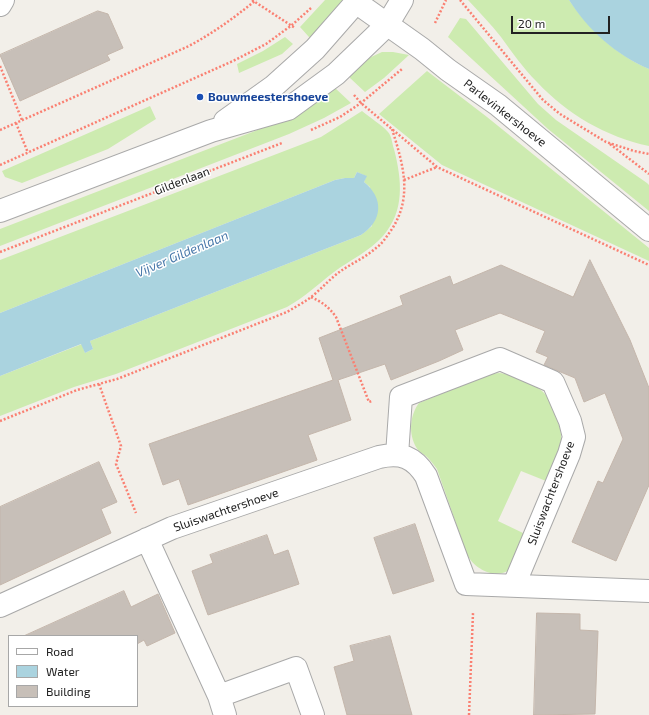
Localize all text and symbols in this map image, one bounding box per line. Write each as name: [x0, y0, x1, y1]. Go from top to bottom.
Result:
scale bar: [513, 8, 612, 34]
text: 20 m: [518, 16, 545, 30]
street label: Parlevinkershoeve: [461, 76, 549, 150]
place label: Bouwmeestershoeve: [208, 90, 328, 104]
marker: Bouwmeestershoeve: [195, 92, 205, 102]
street label: Gildenlaan: [152, 164, 212, 198]
water label: Vijver Gildenlaan: [133, 227, 231, 281]
street label: Sluiswachtershoeve: [525, 439, 577, 547]
street label: Sluiswachtershoeve: [171, 485, 281, 535]
legend: [8, 635, 138, 707]
text: Road: [46, 644, 74, 658]
text: Water: [46, 664, 80, 678]
text: Building: [46, 684, 90, 698]

